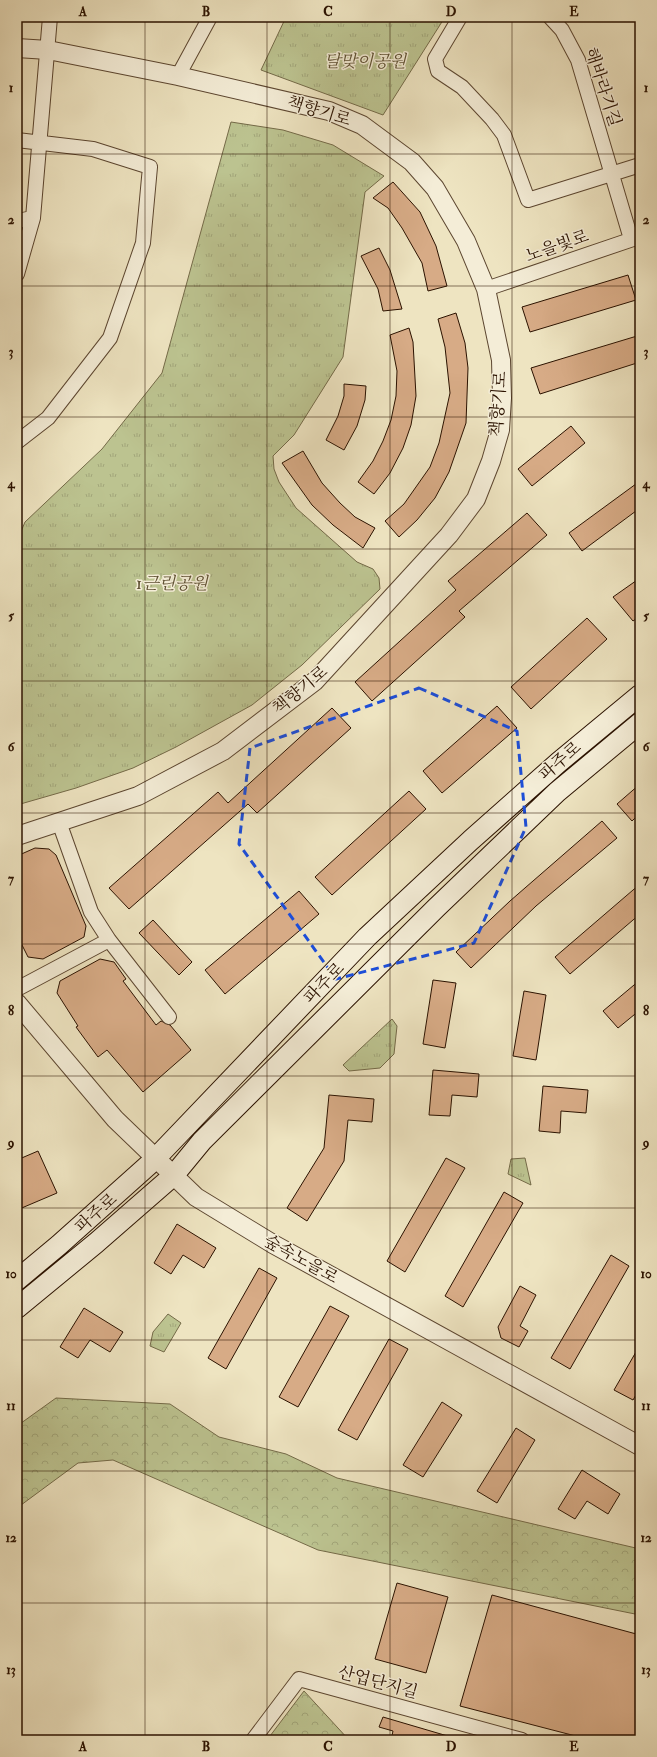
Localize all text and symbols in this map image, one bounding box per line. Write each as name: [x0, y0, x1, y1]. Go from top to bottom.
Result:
text: A: [78, 4, 88, 20]
text: B: [202, 4, 210, 20]
text: C: [323, 4, 333, 20]
text: D: [446, 4, 457, 20]
text: E: [569, 4, 579, 20]
street label: 해바라기길: [580, 45, 626, 129]
park label: 달맞이공원: [324, 51, 408, 72]
text: 1: [9, 80, 14, 96]
text: 1: [644, 80, 649, 96]
street label: 책향기로: [285, 91, 354, 131]
text: 2: [8, 212, 15, 228]
text: 2: [643, 212, 650, 228]
street label: 노을빛로: [523, 225, 592, 267]
text: 3: [9, 344, 14, 360]
text: 3: [644, 344, 649, 360]
street label: 책향기로: [485, 370, 511, 438]
text: 4: [6, 476, 15, 492]
text: 4: [641, 476, 650, 492]
park label: 1근린공원: [136, 573, 210, 594]
text: 5: [8, 608, 14, 624]
text: 5: [643, 608, 649, 624]
street label: 책향기로: [268, 660, 332, 719]
street label: 파주로: [535, 737, 586, 785]
text: 6: [8, 739, 16, 755]
text: 6: [643, 739, 651, 755]
text: 7: [8, 871, 15, 887]
text: 7: [643, 871, 650, 887]
street label: 파주로: [299, 958, 349, 1008]
text: 8: [8, 1003, 14, 1019]
text: 8: [643, 1003, 649, 1019]
text: 9: [6, 1135, 15, 1151]
text: 9: [641, 1135, 650, 1151]
street label: 파주로: [71, 1188, 122, 1237]
street label: 숲속노을로: [260, 1230, 342, 1288]
text: 10: [5, 1266, 17, 1282]
text: 10: [640, 1266, 652, 1282]
text: 11: [6, 1398, 16, 1414]
text: 11: [641, 1398, 651, 1414]
text: 12: [5, 1530, 17, 1546]
text: 12: [640, 1530, 652, 1546]
street label: 산업단지길: [336, 1661, 420, 1703]
text: 13: [6, 1662, 16, 1678]
text: 13: [641, 1662, 651, 1678]
text: A: [78, 1739, 88, 1755]
text: B: [202, 1739, 210, 1755]
text: C: [323, 1739, 333, 1755]
text: D: [446, 1739, 457, 1755]
text: E: [569, 1739, 579, 1755]

